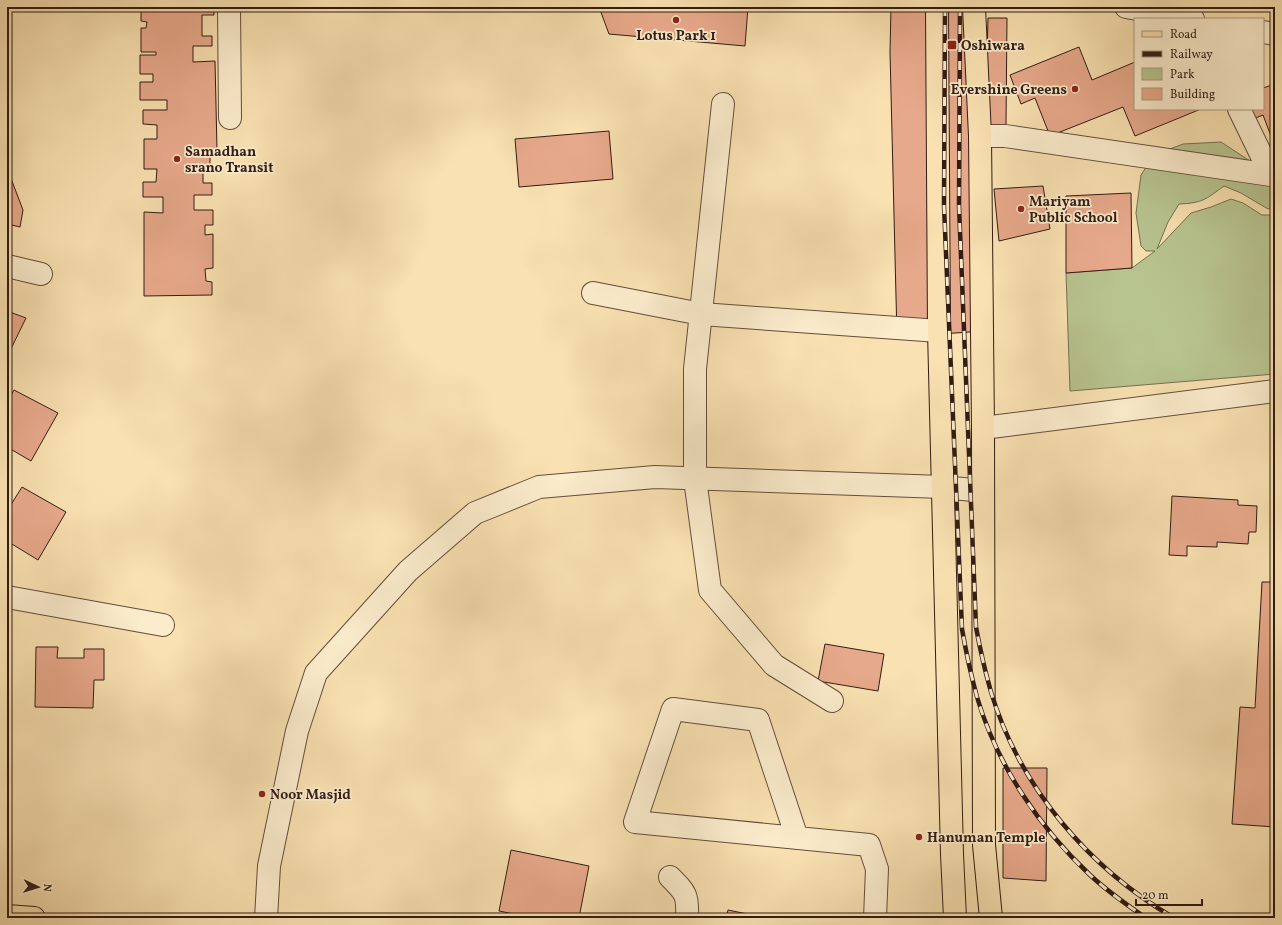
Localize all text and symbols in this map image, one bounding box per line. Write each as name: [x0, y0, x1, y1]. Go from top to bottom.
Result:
marker: Lotus Park 1: [671, 15, 681, 25]
legend: [1134, 18, 1264, 110]
place label: Lotus Park 1: [636, 27, 716, 46]
text: Road: [1170, 27, 1197, 43]
place label: Oshiwara: [961, 37, 1025, 56]
marker: Oshiwara: [946, 39, 958, 51]
text: Railway: [1170, 47, 1213, 63]
text: Park: [1170, 67, 1195, 83]
place label: Evershine Greens: [951, 81, 1067, 100]
marker: Evershine Greens: [1070, 84, 1080, 94]
text: Building: [1170, 87, 1215, 103]
place label: Samadhan srano Transit: [185, 143, 274, 178]
marker: Samadhan srano Transit: [172, 154, 182, 164]
place label: Mariyam Public School: [1029, 193, 1118, 228]
marker: Mariyam Public School: [1016, 204, 1026, 214]
place label: Noor Masjid: [270, 786, 351, 805]
marker: Noor Masjid: [257, 789, 267, 799]
place label: Hanuman Temple: [927, 829, 1045, 848]
marker: Hanuman Temple: [914, 832, 924, 842]
north arrow: [18, 867, 58, 907]
scale bar: [1136, 881, 1202, 907]
text: N: [39, 883, 54, 892]
text: 20 m: [1142, 888, 1169, 904]

